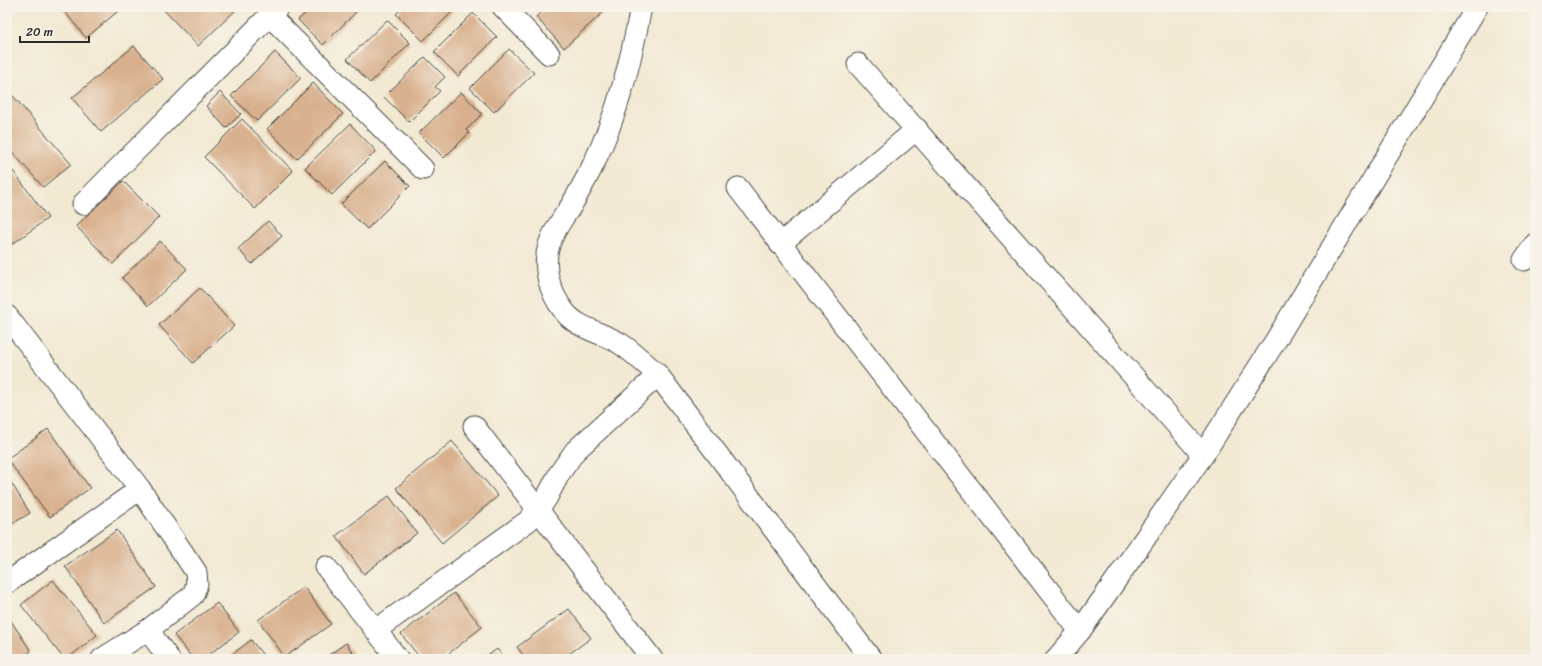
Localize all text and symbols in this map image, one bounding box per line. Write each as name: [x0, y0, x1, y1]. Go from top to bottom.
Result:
scale bar: [20, 18, 89, 44]
text: 20 m: [26, 21, 53, 43]

